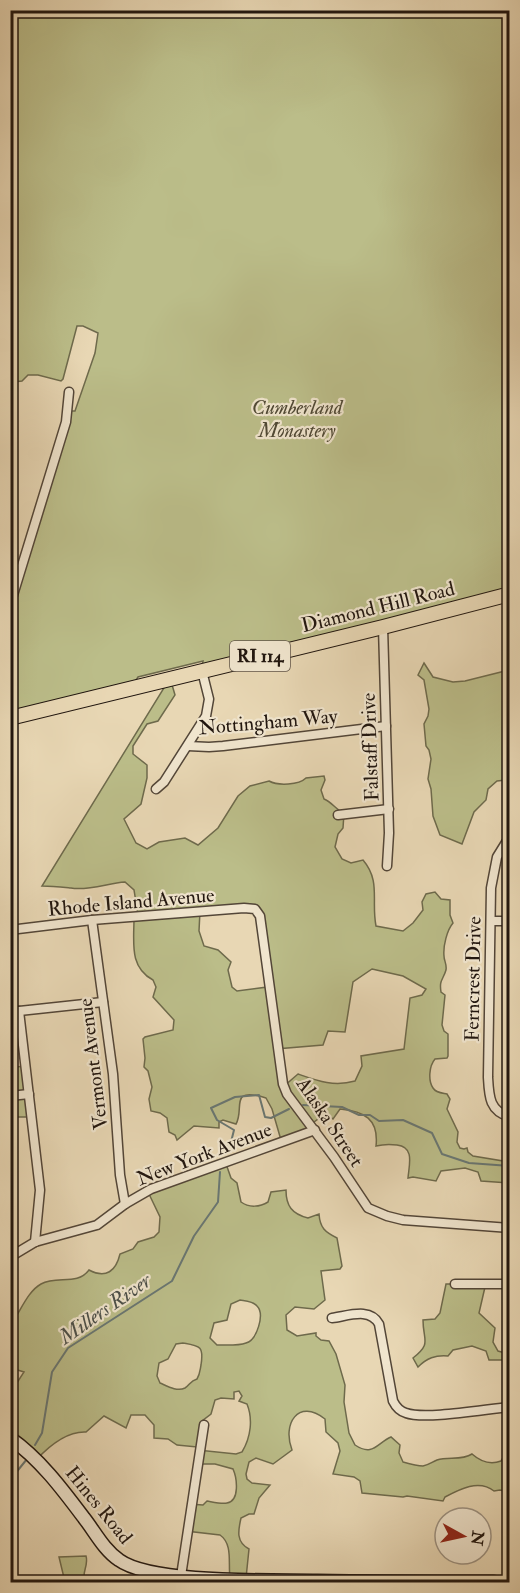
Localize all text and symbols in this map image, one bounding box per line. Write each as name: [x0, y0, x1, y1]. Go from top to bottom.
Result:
park label: Cumberland Monastery: [252, 395, 344, 443]
street label: Diamond Hill Road: [299, 576, 457, 638]
road number: RI 114: [230, 641, 290, 671]
street label: Falstaff Drive: [356, 692, 384, 802]
street label: Nottingham Way: [197, 703, 340, 741]
street label: Rhode Island Avenue: [47, 882, 215, 922]
street label: Ferncrest Drive: [459, 916, 487, 1042]
street label: Vermont Avenue: [73, 997, 113, 1131]
street label: Alaska Street: [290, 1072, 369, 1172]
street label: New York Avenue: [133, 1117, 275, 1191]
water label: Millers River: [52, 1267, 157, 1352]
street label: Hines Road: [60, 1461, 138, 1549]
north arrow: [433, 1506, 493, 1566]
text: N: [466, 1528, 488, 1547]

